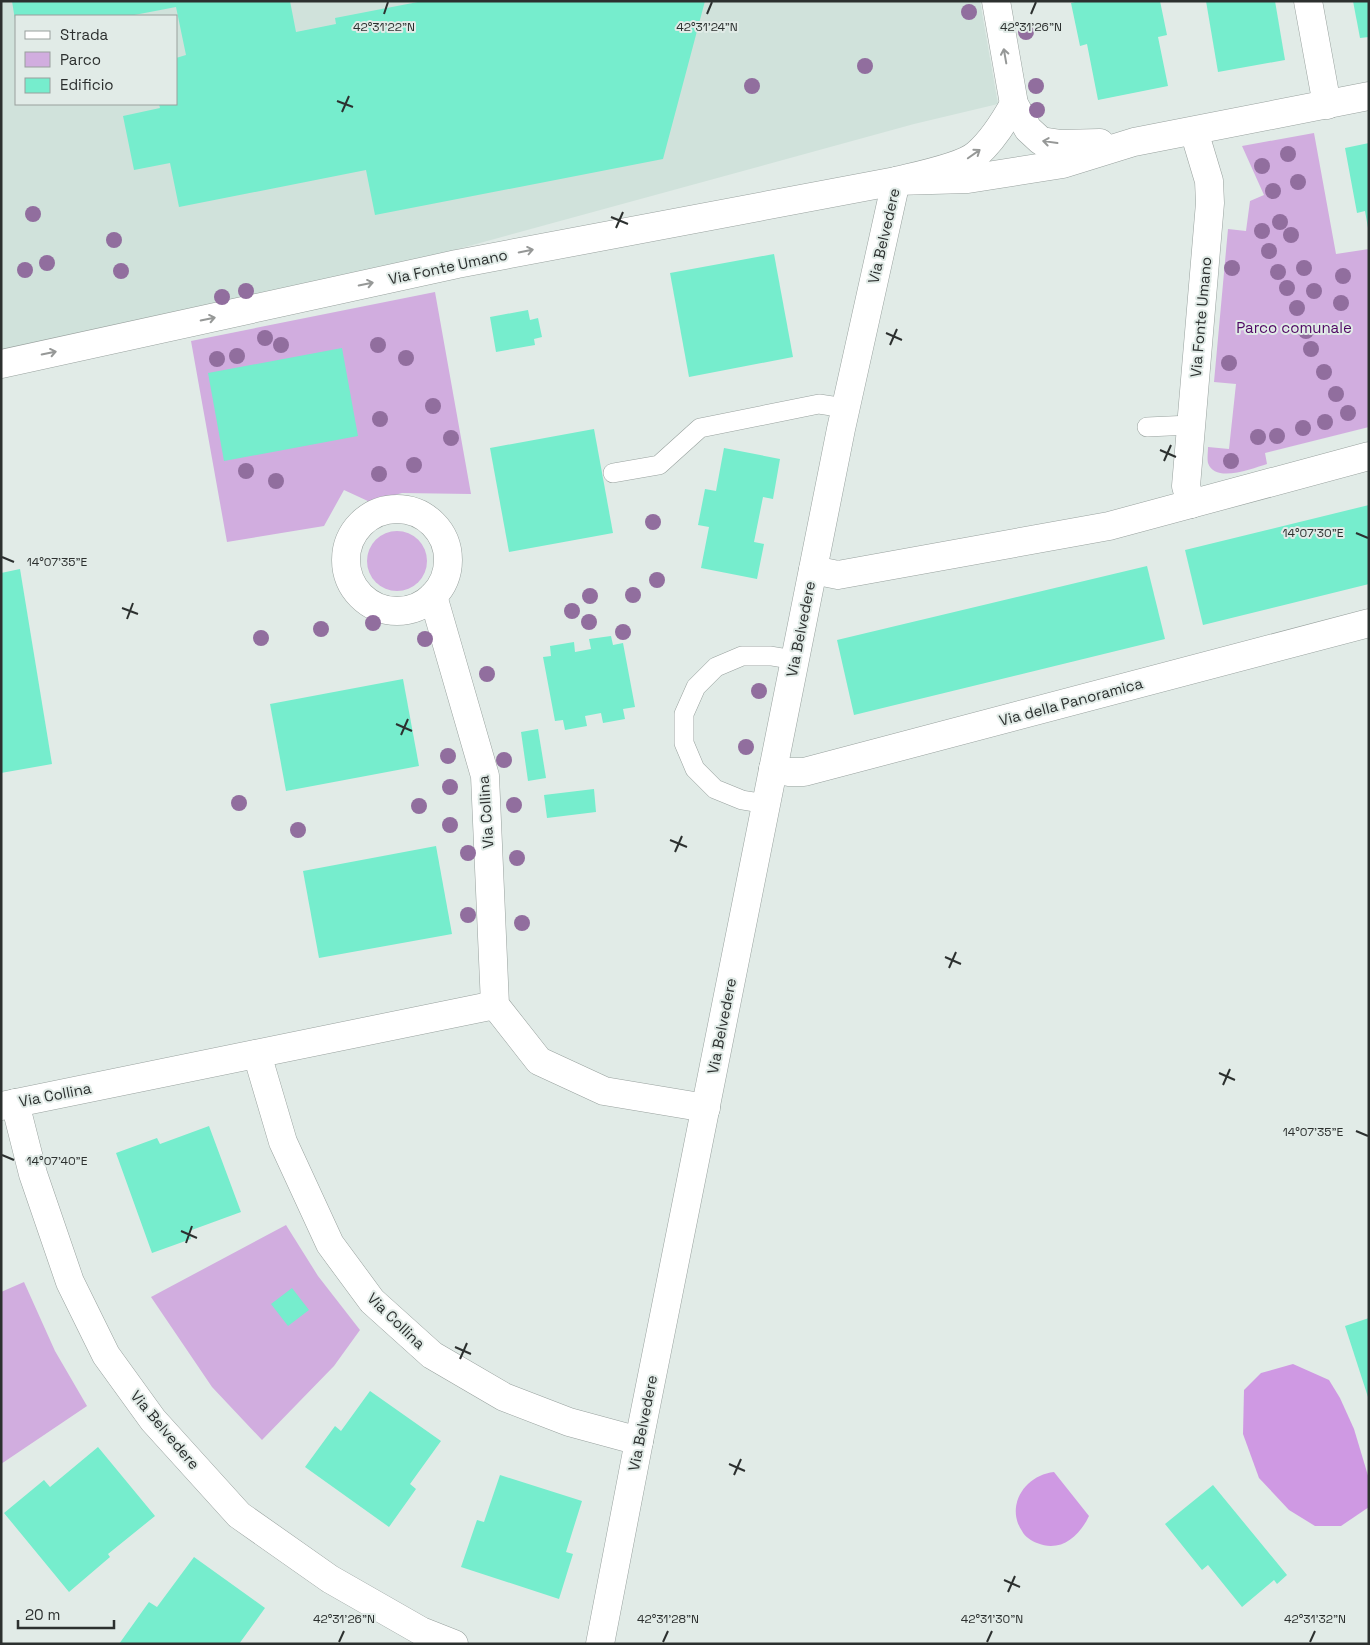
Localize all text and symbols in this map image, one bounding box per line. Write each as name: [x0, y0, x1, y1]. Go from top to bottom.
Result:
legend: [15, 15, 178, 105]
text: 42°31'22"N: [353, 19, 415, 35]
text: 42°31'24"N: [676, 19, 738, 35]
text: 42°31'26"N: [1000, 19, 1062, 35]
text: Strada: [60, 25, 109, 44]
one-way arrow: [1000, 49, 1010, 65]
text: Parco: [60, 50, 101, 69]
text: Edificio: [60, 75, 114, 94]
one-way arrow: [1042, 137, 1058, 147]
one-way arrow: [968, 149, 981, 160]
street label: Via Belvedere: [863, 186, 904, 285]
street label: Via Fonte Umano: [387, 245, 509, 288]
one-way arrow: [517, 246, 533, 256]
street label: Via Fonte Umano: [1186, 256, 1215, 378]
one-way arrow: [358, 279, 374, 288]
one-way arrow: [199, 314, 215, 323]
park label: Parco comunale: [1236, 318, 1352, 337]
one-way arrow: [40, 348, 56, 357]
text: 14°07'30"E: [1282, 525, 1344, 541]
text: 14°07'35"E: [27, 554, 88, 570]
street label: Via Belvedere: [782, 579, 819, 679]
street label: Via della Panoramica: [997, 673, 1145, 730]
street label: Via Collina: [473, 774, 498, 849]
street label: Via Belvedere: [703, 976, 740, 1076]
street label: Via Collina: [17, 1078, 93, 1111]
text: 14°07'35"E: [1283, 1124, 1344, 1140]
text: 14°07'40"E: [27, 1153, 88, 1169]
street label: Via Collina: [363, 1288, 430, 1353]
street label: Via Belvedere: [624, 1373, 661, 1473]
street label: Via Belvedere: [127, 1386, 204, 1473]
scale bar: [18, 1598, 114, 1630]
text: 20 m: [25, 1605, 60, 1624]
text: 42°31'26"N: [313, 1611, 375, 1627]
text: 42°31'28"N: [637, 1611, 699, 1627]
text: 42°31'30"N: [961, 1611, 1023, 1627]
text: 42°31'32"N: [1284, 1611, 1346, 1627]

